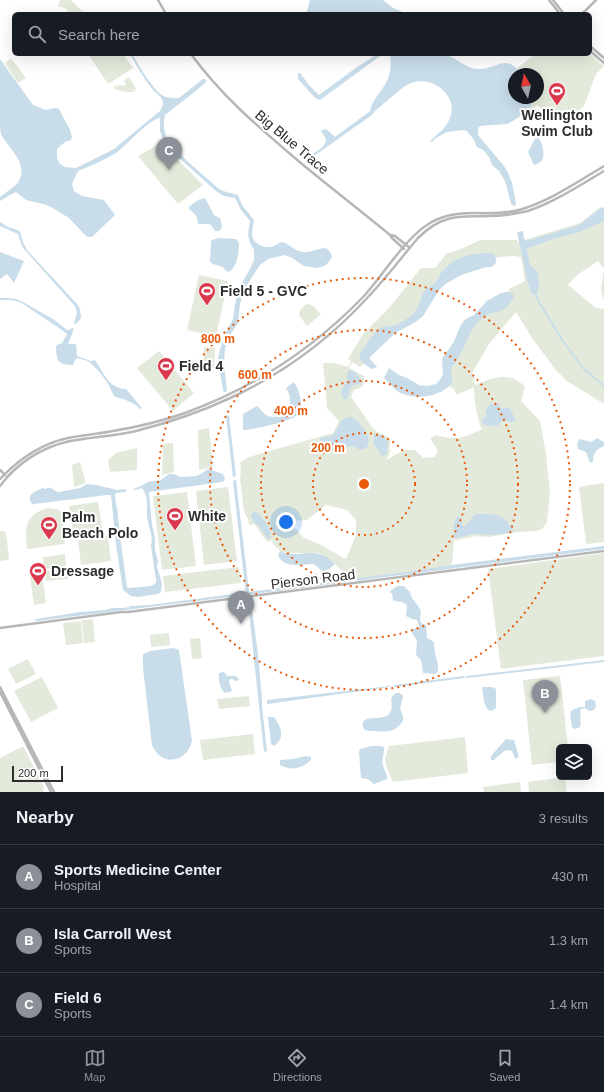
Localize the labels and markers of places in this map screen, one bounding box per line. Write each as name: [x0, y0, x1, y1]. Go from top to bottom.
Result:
sports icon: Wellington Swim Club: [547, 81, 567, 106]
place label: Wellington Swim Club: [521, 107, 593, 139]
pin: C: [156, 137, 182, 170]
sports icon: Field 5 - GVC: [197, 281, 217, 306]
place label: Field 5 - GVC: [220, 283, 307, 299]
sports icon: Field 4: [156, 356, 176, 381]
place label: Field 4: [179, 358, 224, 374]
centre of rings: [357, 477, 371, 491]
sports icon: White: [165, 506, 185, 531]
place label: White: [188, 508, 226, 524]
place label: Palm Beach Polo: [62, 509, 138, 541]
sports icon: Palm Beach Polo: [39, 515, 59, 540]
sports icon: Dressage: [28, 561, 48, 586]
place label: Dressage: [51, 563, 114, 579]
pin: A: [228, 591, 254, 624]
pin: B: [532, 680, 558, 713]

